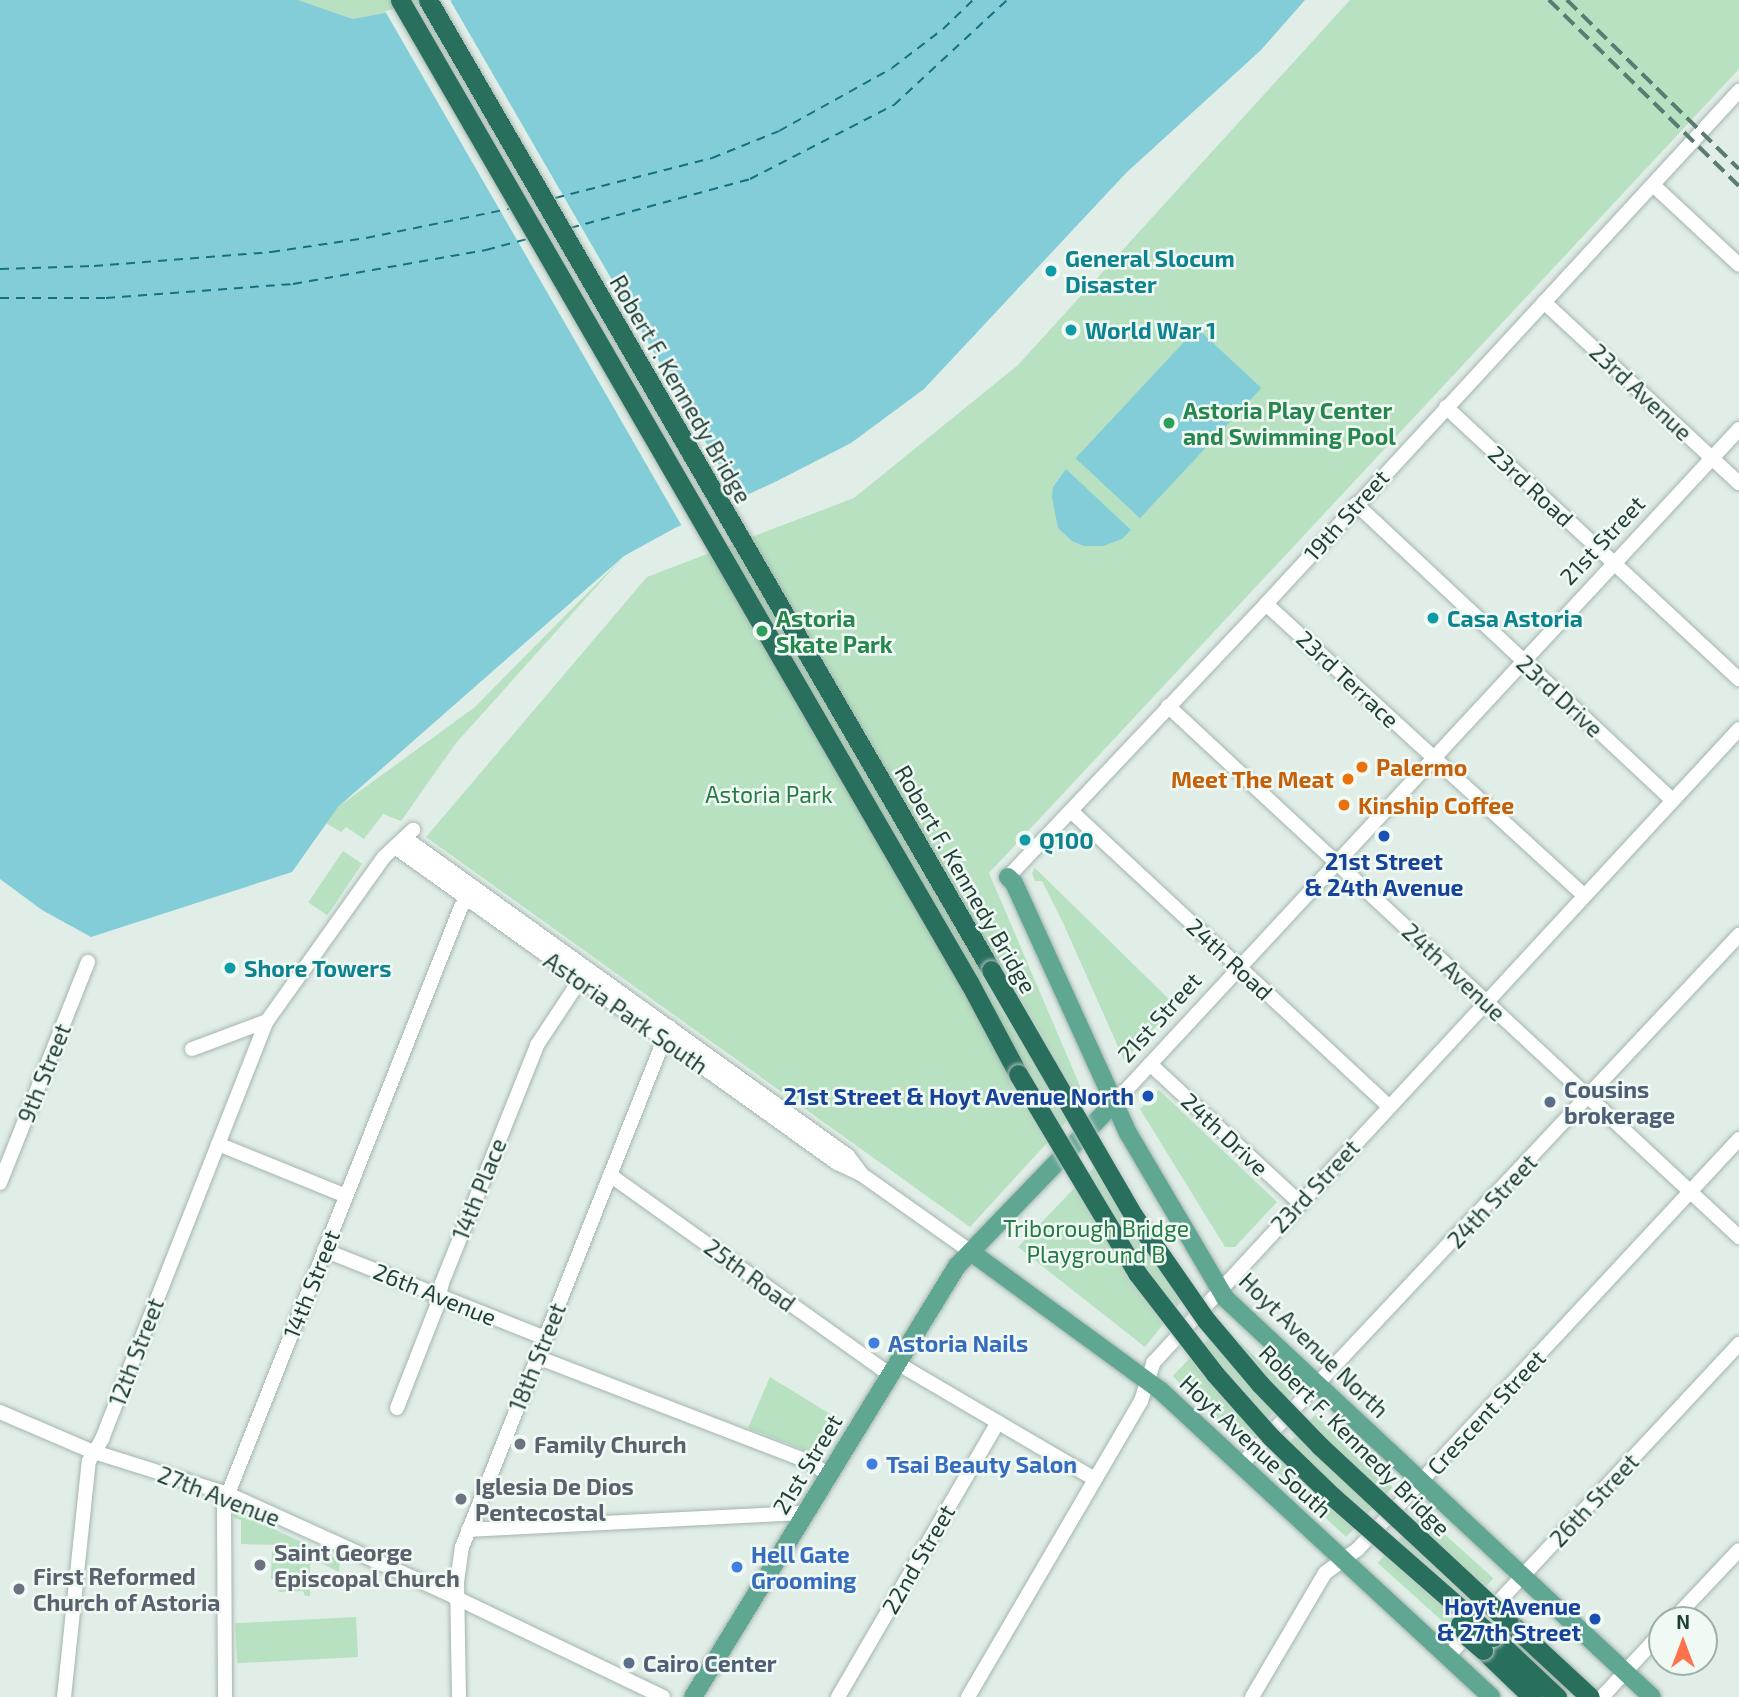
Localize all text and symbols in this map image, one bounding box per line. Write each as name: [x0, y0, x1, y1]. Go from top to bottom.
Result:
place label: General Slocum Disaster: [1065, 244, 1235, 298]
marker: General Slocum Disaster: [1043, 263, 1059, 279]
street label: Robert F. Kennedy Bridge: [604, 270, 758, 508]
place label: World War 1: [1085, 316, 1217, 344]
marker: World War 1: [1063, 322, 1079, 338]
street label: 23rd Avenue: [1584, 338, 1698, 446]
place label: Astoria Play Center and Swimming Pool: [1183, 396, 1396, 450]
marker: Astoria Play Center and Swimming Pool: [1161, 415, 1177, 431]
street label: 23rd Road: [1483, 440, 1579, 532]
street label: 19th Street: [1298, 464, 1394, 566]
street label: 21st Street: [1554, 490, 1650, 590]
place label: Astoria Skate Park: [776, 604, 893, 658]
place label: Casa Astoria: [1447, 604, 1583, 632]
marker: Casa Astoria: [1425, 610, 1441, 626]
marker: Astoria Skate Park: [754, 623, 770, 639]
street label: 23rd Terrace: [1291, 624, 1405, 734]
street label: 23rd Drive: [1511, 649, 1609, 743]
place label: Palermo: [1376, 753, 1467, 781]
marker: Palermo: [1354, 759, 1370, 775]
street label: Robert F. Kennedy Bridge: [889, 760, 1043, 998]
place label: Meet The Meat: [1170, 765, 1334, 793]
marker: Meet The Meat: [1340, 771, 1356, 787]
park label: Astoria Park: [705, 780, 833, 808]
place label: Kinship Coffee: [1358, 791, 1514, 819]
marker: Kinship Coffee: [1336, 797, 1352, 813]
place label: Q100: [1039, 826, 1094, 854]
marker: 21st Street & 24th Avenue: [1376, 828, 1392, 844]
marker: Q100: [1017, 832, 1033, 848]
place label: 21st Street & 24th Avenue: [1304, 847, 1464, 901]
street label: 24th Road: [1181, 912, 1279, 1006]
street label: 24th Avenue: [1397, 917, 1511, 1027]
street label: Astoria Park South: [539, 946, 713, 1080]
place label: Shore Towers: [244, 954, 392, 982]
marker: Shore Towers: [222, 960, 238, 976]
street label: 21st Street: [1111, 966, 1207, 1068]
street label: 9th Street: [12, 1019, 76, 1127]
place label: Cousins brokerage: [1564, 1075, 1675, 1129]
place label: 21st Street & Hoyt Avenue North: [783, 1082, 1134, 1110]
street label: 24th Drive: [1176, 1087, 1274, 1181]
marker: 21st Street & Hoyt Avenue North: [1140, 1088, 1156, 1104]
marker: Cousins brokerage: [1542, 1094, 1558, 1110]
street label: 14th Place: [446, 1134, 512, 1244]
street label: 23rd Street: [1265, 1134, 1365, 1238]
street label: 24th Street: [1442, 1148, 1542, 1254]
park label: Triborough Bridge Playground B: [1003, 1214, 1189, 1268]
street label: 14th Street: [277, 1226, 345, 1342]
street label: 25th Road: [699, 1233, 801, 1317]
street label: 26th Avenue: [369, 1257, 501, 1331]
street label: Hoyt Avenue North: [1233, 1267, 1395, 1423]
street label: 12th Street: [103, 1294, 169, 1410]
street label: 18th Street: [503, 1299, 571, 1415]
place label: Astoria Nails: [888, 1329, 1028, 1357]
marker: Astoria Nails: [866, 1335, 882, 1351]
street label: Robert F. Kennedy Bridge: [1254, 1339, 1456, 1541]
street label: Crescent Street: [1421, 1344, 1551, 1480]
street label: Hoyt Avenue South: [1174, 1368, 1338, 1524]
street label: 21st Street: [766, 1409, 848, 1519]
place label: Family Church: [534, 1430, 687, 1458]
marker: Family Church: [512, 1436, 528, 1452]
street label: 26th Street: [1544, 1448, 1644, 1552]
place label: Tsai Beauty Salon: [886, 1450, 1078, 1478]
marker: Tsai Beauty Salon: [864, 1456, 880, 1472]
street label: 27th Avenue: [154, 1460, 284, 1532]
place label: Iglesia De Dios Pentecostal: [475, 1472, 634, 1526]
marker: Iglesia De Dios Pentecostal: [453, 1491, 469, 1507]
street label: 22nd Street: [876, 1500, 960, 1618]
place label: Saint George Episcopal Church: [274, 1538, 460, 1592]
place label: Hell Gate Grooming: [751, 1540, 856, 1594]
marker: Saint George Episcopal Church: [252, 1557, 268, 1573]
marker: Hell Gate Grooming: [729, 1559, 745, 1575]
place label: First Reformed Church of Astoria: [33, 1562, 221, 1616]
marker: First Reformed Church of Astoria: [11, 1581, 27, 1597]
place label: Hoyt Avenue & 27th Street: [1437, 1592, 1581, 1646]
north arrow: [1648, 1606, 1718, 1676]
text: N: [1676, 1610, 1690, 1633]
marker: Hoyt Avenue & 27th Street: [1587, 1611, 1603, 1627]
place label: Cairo Center: [643, 1649, 777, 1677]
marker: Cairo Center: [621, 1655, 637, 1671]

